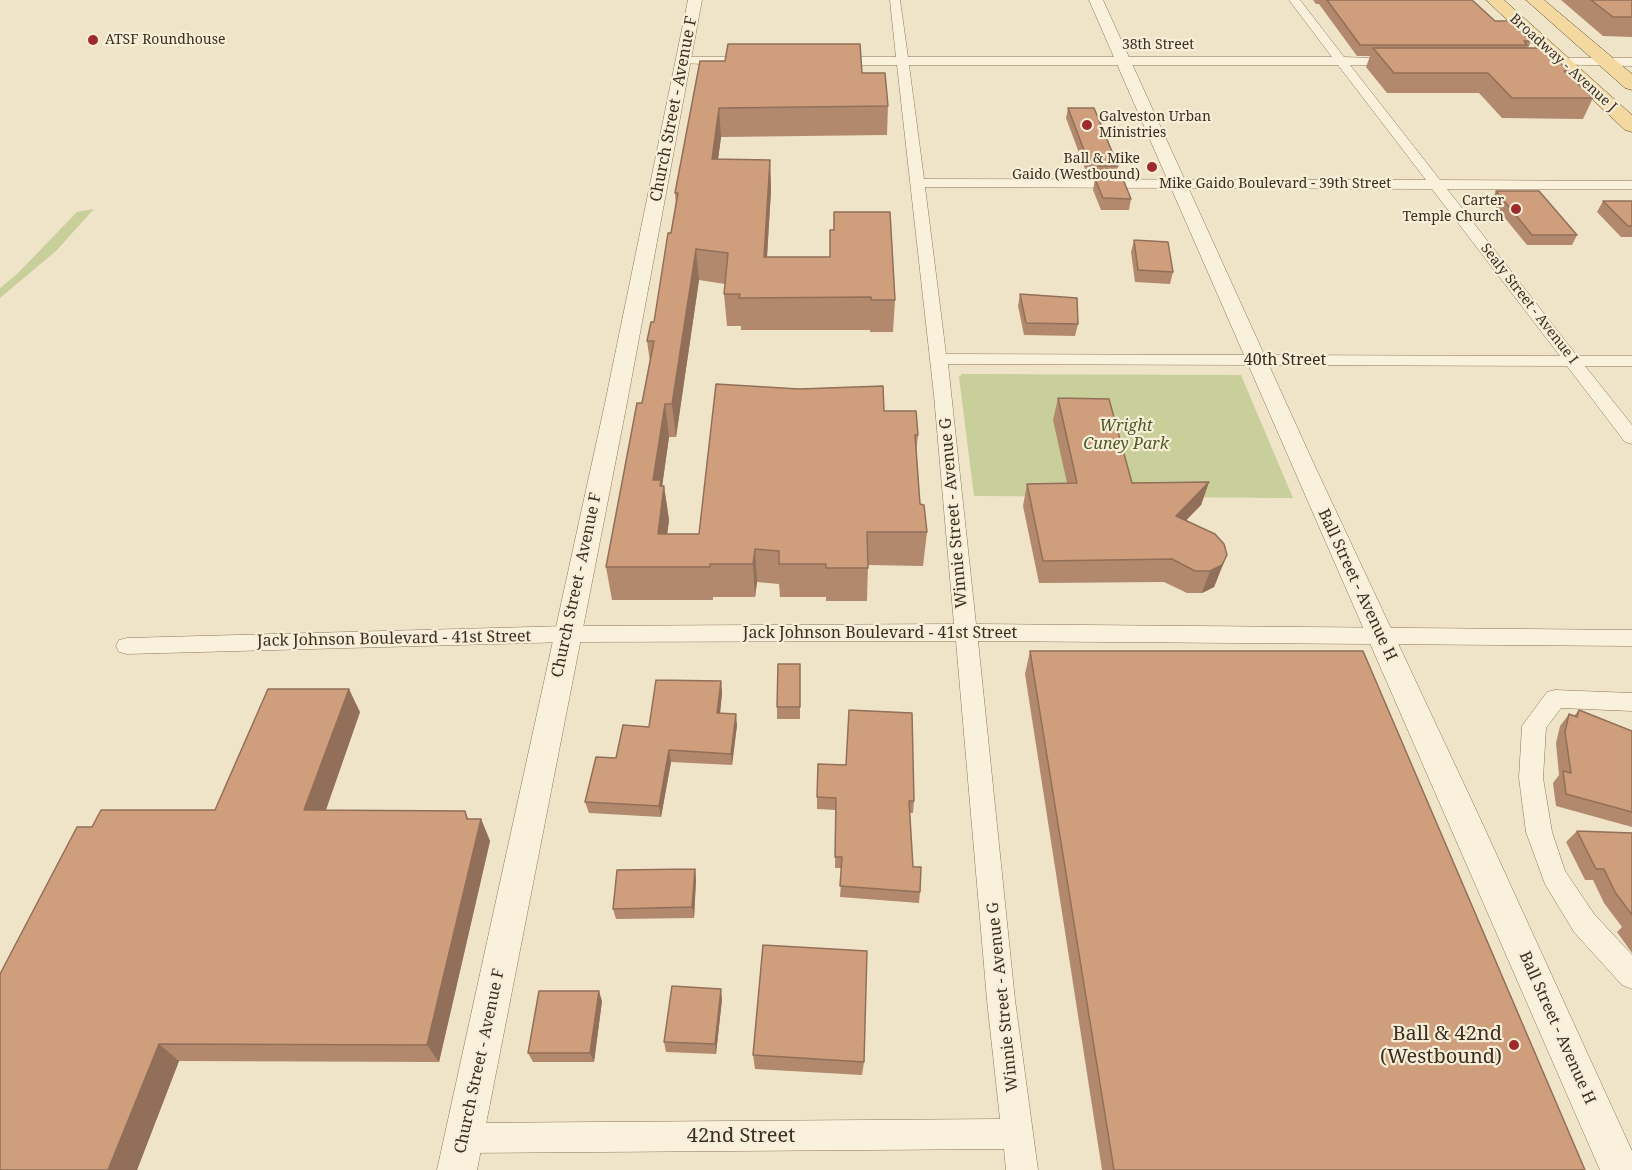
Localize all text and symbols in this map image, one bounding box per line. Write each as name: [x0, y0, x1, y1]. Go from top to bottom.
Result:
street label: Broadway - Avenue J: [1506, 11, 1620, 115]
street label: Church Street - Avenue F: [647, 15, 701, 203]
place label: ATSF Roundhouse: [105, 32, 226, 48]
marker: ATSF Roundhouse: [86, 33, 100, 47]
street label: 38th Street: [1122, 37, 1194, 53]
place label: Galveston Urban Ministries: [1099, 109, 1211, 142]
marker: Galveston Urban Ministries: [1080, 118, 1094, 132]
place label: Ball & Mike Gaido (Westbound): [1012, 151, 1140, 184]
marker: Ball & Mike Gaido (Westbound): [1145, 160, 1159, 174]
street label: Mike Gaido Boulevard - 39th Street: [1159, 176, 1391, 192]
place label: Carter Temple Church: [1403, 193, 1504, 226]
marker: Carter Temple Church: [1509, 202, 1523, 216]
street label: Sealy Street - Avenue I: [1477, 240, 1581, 368]
street label: 40th Street: [1244, 350, 1326, 370]
park label: Wright Cuney Park: [1083, 416, 1169, 454]
street label: Winnie Street - Avenue G: [936, 417, 972, 609]
street label: Church Street - Avenue F: [548, 491, 606, 679]
street label: Ball Street - Avenue H: [1313, 506, 1401, 664]
street label: Jack Johnson Boulevard - 41st Street: [743, 623, 1017, 643]
street label: Jack Johnson Boulevard - 41st Street: [257, 627, 531, 651]
street label: Winnie Street - Avenue G: [983, 901, 1023, 1093]
street label: Ball Street - Avenue H: [1515, 949, 1599, 1107]
street label: Church Street - Avenue F: [451, 967, 509, 1155]
place label: Ball & 42nd (Westbound): [1380, 1022, 1502, 1069]
marker: Ball & 42nd (Westbound): [1507, 1038, 1521, 1052]
street label: 42nd Street: [687, 1124, 795, 1148]

